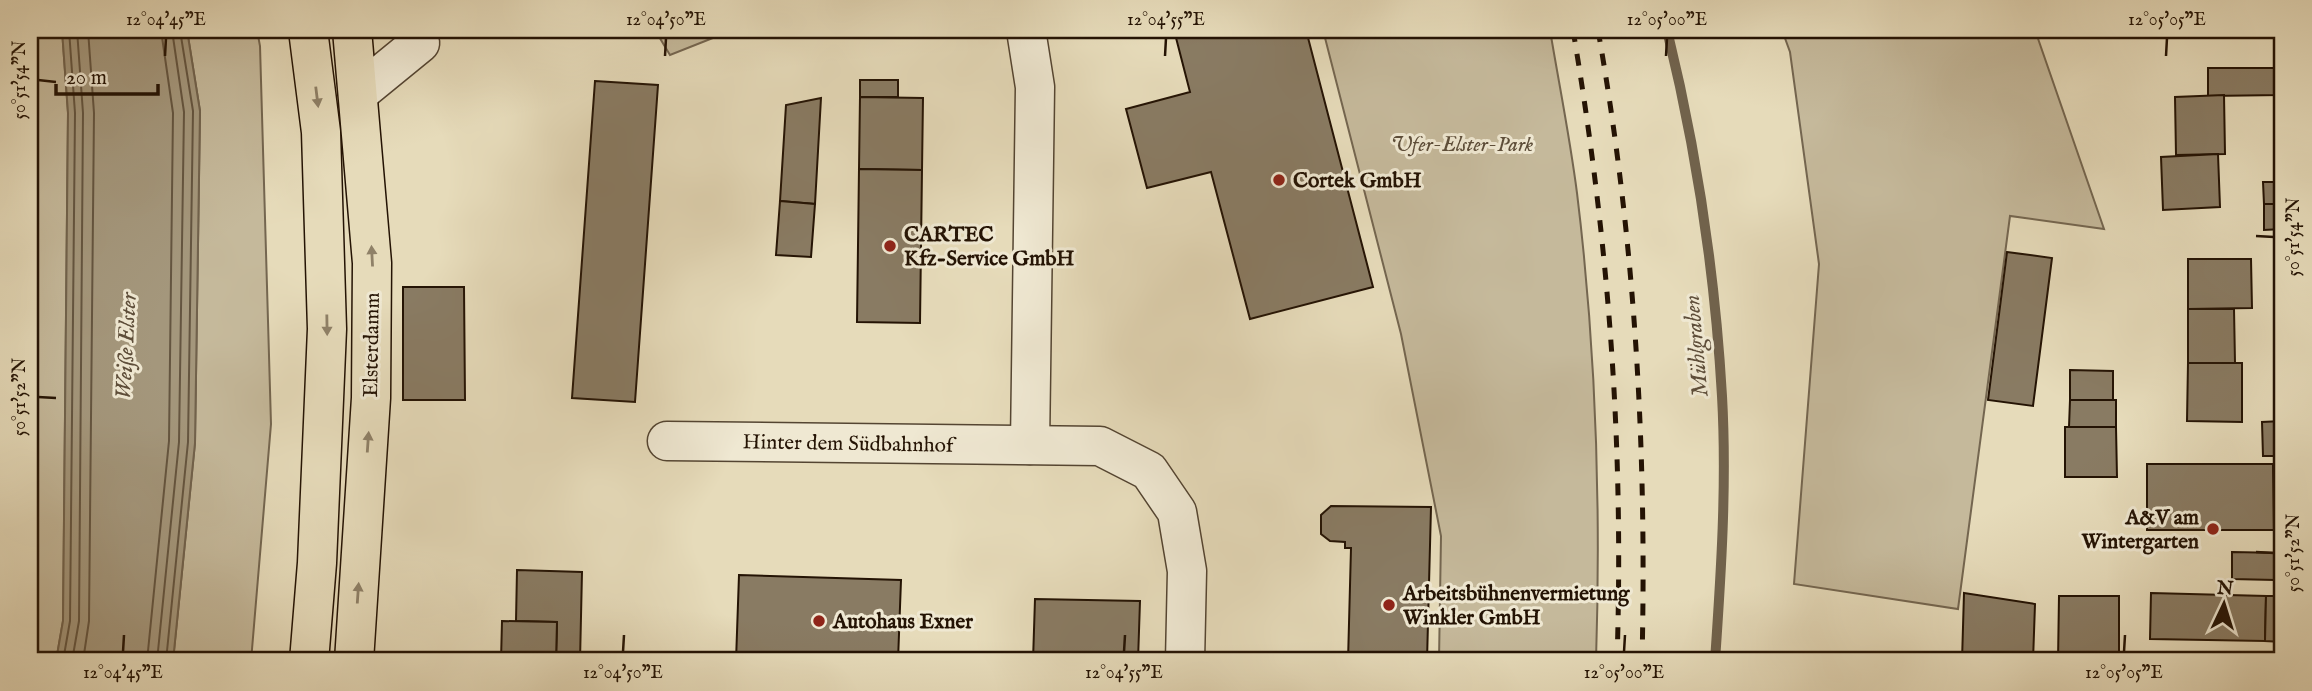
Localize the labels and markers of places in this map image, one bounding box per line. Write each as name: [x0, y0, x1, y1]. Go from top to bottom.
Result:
place label: Cortek GmbH: [1293, 168, 1421, 195]
marker: Cortek GmbH: [1271, 172, 1287, 188]
place label: CARTEC Kfz-Service GmbH: [904, 222, 1074, 273]
marker: CARTEC Kfz-Service GmbH: [882, 238, 898, 254]
place label: A&V am Wintergarten: [2080, 505, 2200, 556]
marker: A&V am Wintergarten: [2205, 521, 2221, 537]
place label: Arbeitsbühnenvermietung Winkler GmbH: [1402, 581, 1630, 632]
marker: Arbeitsbühnenvermietung Winkler GmbH: [1381, 597, 1397, 613]
place label: Autohaus Exner: [832, 609, 973, 636]
marker: Autohaus Exner: [811, 613, 827, 629]

